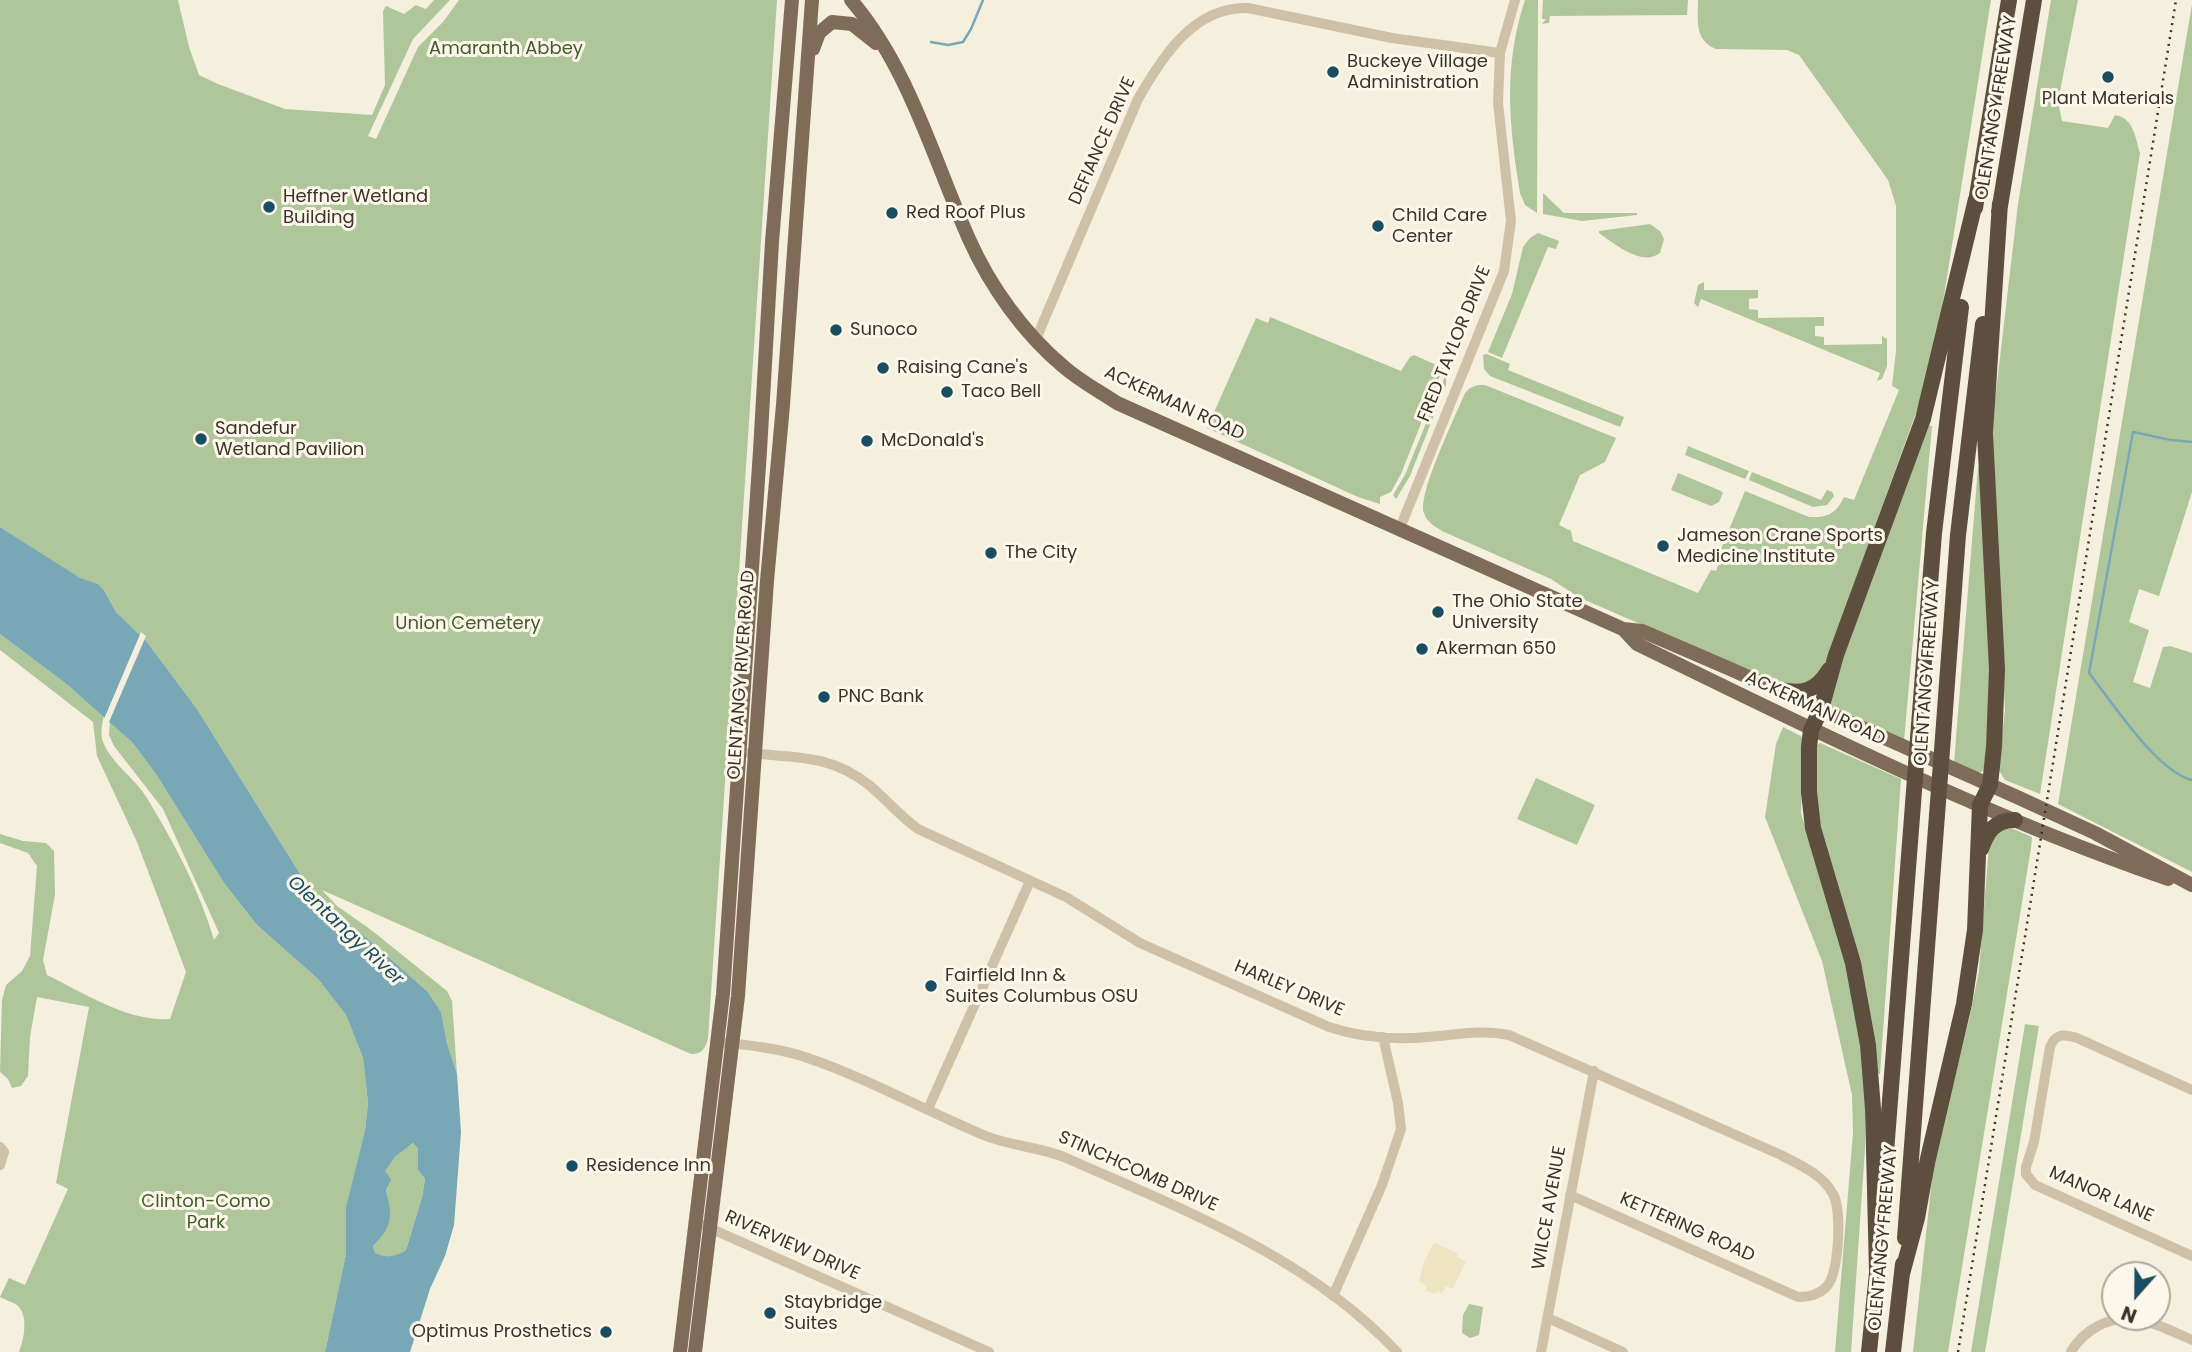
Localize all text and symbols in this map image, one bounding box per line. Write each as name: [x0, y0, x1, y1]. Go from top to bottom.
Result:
street label: OLENTANGY FREEWAY: [1972, 14, 2022, 202]
park label: Amaranth Abbey: [429, 38, 583, 60]
place label: Buckeye Village Administration: [1347, 51, 1488, 94]
marker: Buckeye Village Administration: [1325, 64, 1341, 80]
marker: Plant Materials: [2100, 69, 2116, 85]
street label: DEFIANCE DRIVE: [1065, 74, 1141, 208]
place label: Plant Materials: [2042, 88, 2174, 110]
place label: Heffner Wetland Building: [283, 186, 428, 228]
marker: Heffner Wetland Building: [261, 199, 277, 215]
place label: Red Roof Plus: [906, 202, 1026, 224]
marker: Red Roof Plus: [884, 205, 900, 221]
place label: Child Care Center: [1392, 205, 1487, 248]
marker: Child Care Center: [1370, 218, 1386, 234]
street label: FRED TAYLOR DRIVE: [1414, 263, 1496, 425]
place label: Sunoco: [850, 319, 918, 341]
marker: Sunoco: [828, 322, 844, 338]
place label: Raising Cane's: [897, 357, 1028, 379]
marker: Raising Cane's: [875, 360, 891, 376]
street label: ACKERMAN ROAD: [1101, 362, 1247, 446]
place label: Taco Bell: [961, 381, 1041, 403]
marker: Taco Bell: [939, 384, 955, 400]
place label: Sandefur Wetland Pavilion: [215, 418, 364, 460]
place label: McDonald's: [881, 430, 984, 452]
marker: Sandefur Wetland Pavilion: [193, 431, 209, 447]
marker: McDonald's: [859, 433, 875, 449]
place label: Jameson Crane Sports Medicine Institute: [1677, 525, 1883, 568]
marker: Jameson Crane Sports Medicine Institute: [1655, 538, 1671, 554]
place label: The City: [1005, 542, 1077, 564]
marker: The City: [983, 545, 999, 561]
street label: OLENTANGY RIVER ROAD: [724, 569, 760, 781]
street label: OLENTANGY FREEWAY: [1911, 579, 1945, 767]
place label: The Ohio State University: [1452, 591, 1583, 634]
marker: The Ohio State University: [1430, 604, 1446, 620]
park label: Union Cemetery: [395, 613, 541, 635]
place label: Akerman 650: [1436, 638, 1556, 660]
marker: Akerman 650: [1414, 641, 1430, 657]
street label: ACKERMAN ROAD: [1742, 667, 1888, 751]
place label: PNC Bank: [838, 686, 924, 708]
marker: PNC Bank: [816, 689, 832, 705]
water label: Olentangy River: [282, 871, 408, 991]
street label: HARLEY DRIVE: [1231, 956, 1347, 1022]
place label: Fairfield Inn & Suites Columbus OSU: [945, 965, 1138, 1007]
marker: Fairfield Inn & Suites Columbus OSU: [923, 978, 939, 994]
street label: STINCHCOMB DRIVE: [1055, 1127, 1221, 1217]
street label: WILCE AVENUE: [1528, 1144, 1572, 1272]
street label: OLENTANGY FREEWAY: [1865, 1144, 1903, 1332]
place label: Residence Inn: [586, 1155, 711, 1177]
marker: Residence Inn: [564, 1158, 580, 1174]
street label: MANOR LANE: [2045, 1162, 2157, 1228]
street label: KETTERING ROAD: [1616, 1189, 1758, 1267]
park label: Clinton-Como Park: [141, 1191, 271, 1234]
street label: RIVERVIEW DRIVE: [721, 1207, 863, 1285]
north arrow: [2101, 1261, 2171, 1331]
place label: Staybridge Suites: [784, 1292, 882, 1334]
text: N: [2118, 1299, 2141, 1329]
marker: Staybridge Suites: [762, 1305, 778, 1321]
place label: Optimus Prosthetics: [412, 1321, 592, 1343]
marker: Optimus Prosthetics: [598, 1324, 614, 1340]

